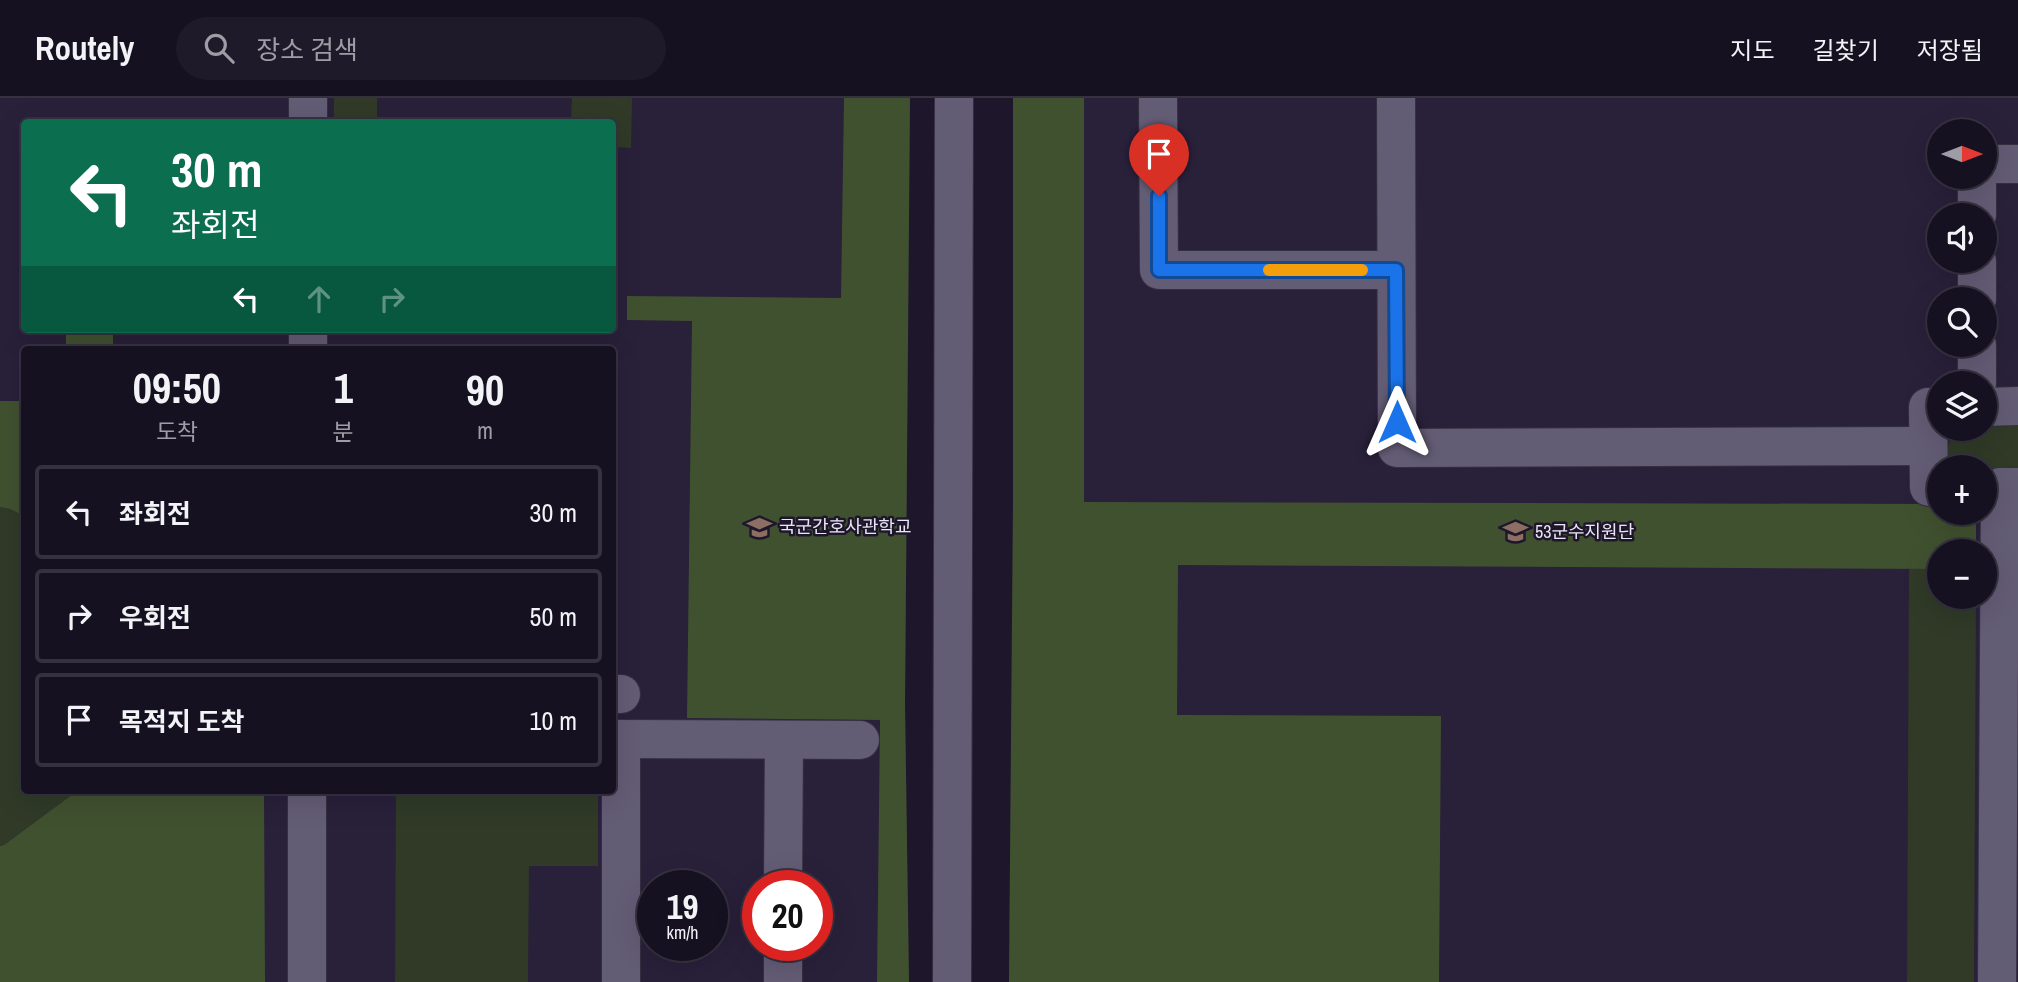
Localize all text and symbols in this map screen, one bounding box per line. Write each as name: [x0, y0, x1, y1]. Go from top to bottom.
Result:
search box: [176, 17, 666, 80]
text: Routely: [35, 26, 134, 70]
icon: search: [200, 29, 238, 67]
text: 장소 검색: [256, 32, 358, 67]
text: 지도: [1730, 34, 1775, 66]
text: 길찾기: [1813, 34, 1879, 66]
text: 저장됨: [1917, 34, 1983, 66]
north arrow: [1927, 119, 1997, 189]
map controls: [1927, 119, 1997, 609]
pin: [1129, 124, 1189, 196]
icon: arrive: [1140, 135, 1178, 173]
text: 30 m: [171, 136, 263, 202]
icon: left: [56, 147, 147, 238]
text: 좌회전: [171, 203, 259, 246]
button: sound: [1927, 203, 1997, 273]
icon: left: [227, 280, 265, 318]
icon: ahead: [300, 280, 338, 318]
icon: right: [373, 280, 411, 318]
button: search: [1927, 287, 1997, 357]
text: 09:50: [133, 360, 221, 416]
text: 1: [334, 360, 353, 416]
text: 90: [466, 362, 504, 418]
button: layers: [1927, 371, 1997, 441]
position arrow: [1360, 385, 1434, 459]
text: m: [477, 415, 493, 446]
text: 도착: [156, 416, 198, 447]
text: 분: [333, 416, 354, 447]
button: +: [1927, 455, 1997, 525]
icon: left: [60, 493, 98, 531]
text: 30 m: [530, 495, 577, 530]
text: 좌회전: [119, 496, 191, 531]
school or university icon: 국군간호사관학교: [745, 513, 773, 541]
place label: 국군간호사관학교: [779, 514, 911, 539]
school or university icon: 53군수지원단: [1501, 518, 1529, 546]
place label: 53군수지원단: [1535, 519, 1634, 544]
button: −: [1927, 539, 1997, 609]
icon: right: [60, 597, 98, 635]
text: 50 m: [530, 599, 577, 634]
text: 우회전: [119, 600, 191, 635]
icon: arrive: [60, 701, 98, 739]
text: 10 m: [530, 703, 577, 738]
text: 목적지 도착: [119, 704, 245, 739]
speed limit sign: 20: [742, 870, 833, 961]
text: 19: [667, 883, 698, 930]
text: km/h: [667, 920, 699, 945]

